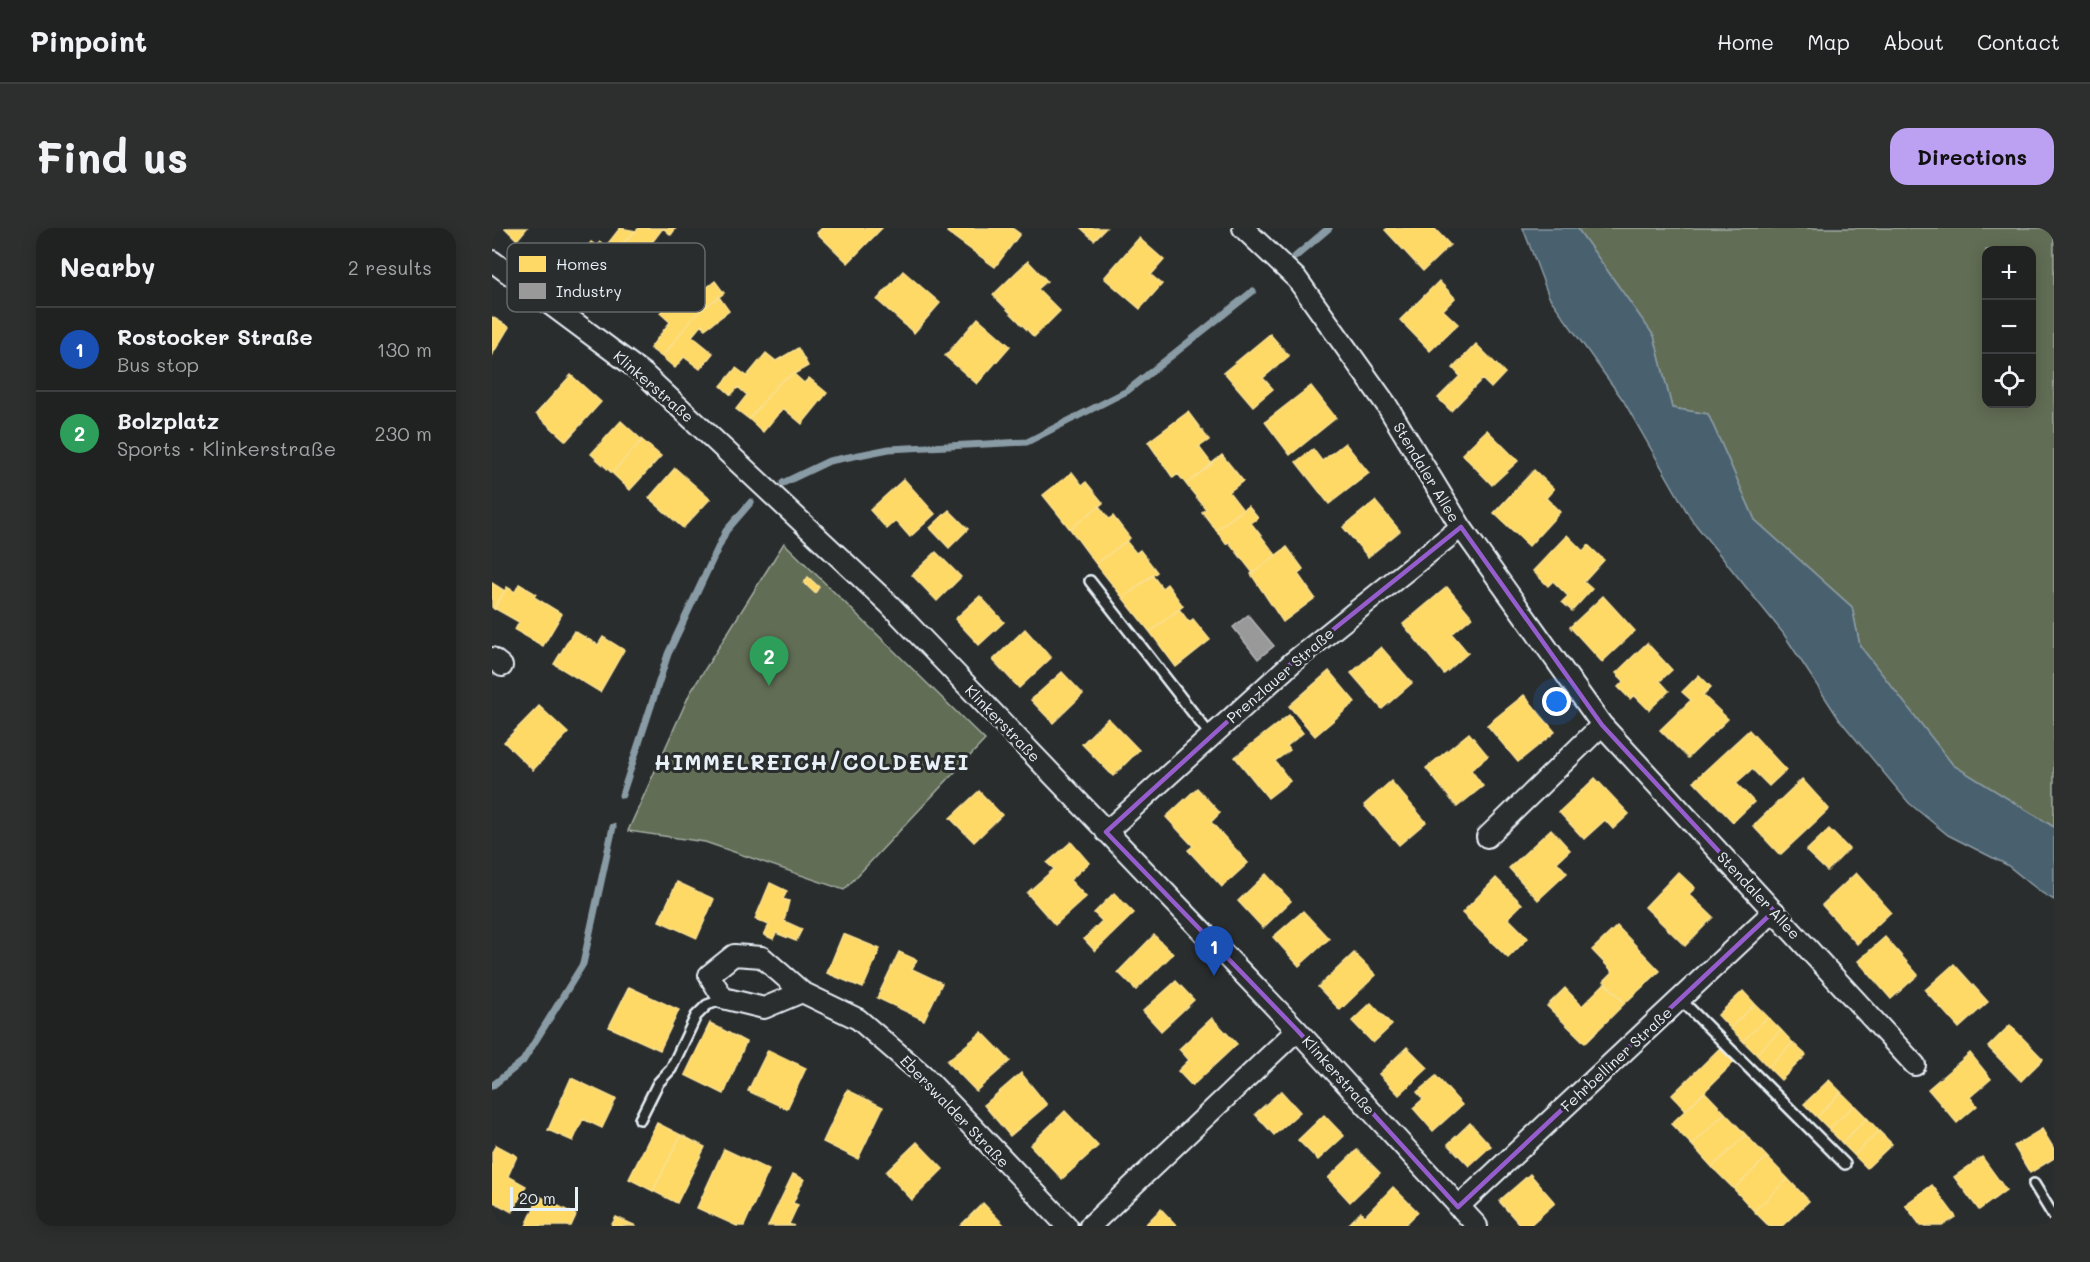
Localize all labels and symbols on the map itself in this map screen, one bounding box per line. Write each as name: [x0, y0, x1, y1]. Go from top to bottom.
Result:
legend: [507, 243, 705, 312]
text: Homes: [556, 253, 607, 274]
text: Industry: [556, 280, 622, 301]
street label: Klinkerstraße: [610, 346, 698, 426]
street label: Stendaler Allee: [1389, 418, 1465, 526]
street label: Prenzlauer Straße: [1222, 623, 1338, 727]
pin: 2: [750, 636, 788, 686]
street label: Klinkerstraße: [961, 680, 1045, 766]
your location: [1542, 687, 1571, 716]
district label: HIMMELREICH/COLDEWEI: [654, 748, 970, 775]
street label: Stendaler Allee: [1713, 847, 1805, 943]
pin: 1: [1194, 926, 1234, 976]
street label: Fehrbelliner Straße: [1556, 1002, 1676, 1116]
street label: Klinkerstraße: [1298, 1031, 1380, 1119]
street label: Eberswalder Straße: [896, 1051, 1014, 1171]
scale bar: [510, 1184, 578, 1212]

